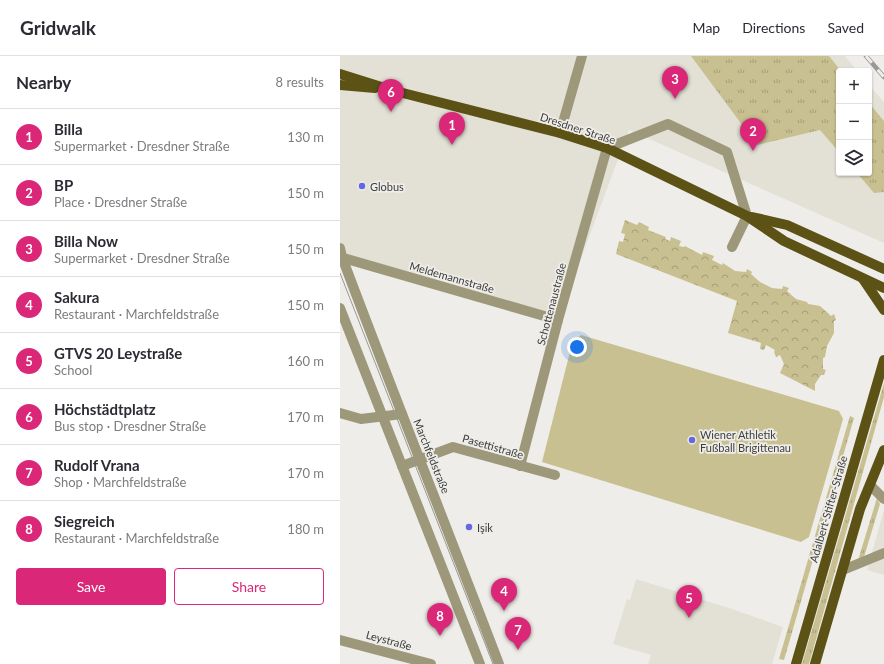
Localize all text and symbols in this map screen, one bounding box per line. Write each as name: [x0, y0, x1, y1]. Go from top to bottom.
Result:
text: Gridwalk: [20, 16, 96, 39]
text: Map: [693, 19, 720, 36]
text: Directions: [742, 19, 805, 36]
text: Saved: [827, 19, 864, 36]
pin: 3: [662, 66, 688, 99]
map controls: [836, 68, 872, 176]
button: +: [836, 68, 872, 104]
text: Nearby: [16, 72, 71, 93]
text: 8 results: [276, 74, 324, 90]
pin: 6: [378, 79, 404, 112]
button: −: [836, 104, 872, 140]
street label: Dresdner Straße: [539, 110, 618, 146]
pin: 1: [439, 112, 465, 145]
pin: 2: [740, 118, 766, 151]
text: Billa: [54, 120, 83, 138]
text: 1: [25, 129, 33, 145]
text: 130 m: [287, 129, 324, 145]
text: Supermarket · Dresdner Straße: [54, 138, 230, 154]
button: layers: [836, 140, 872, 176]
text: BP: [54, 176, 73, 194]
place label: Globus: [370, 180, 404, 193]
marker: Globus: [357, 181, 367, 191]
text: 2: [25, 185, 33, 201]
text: 150 m: [287, 185, 324, 201]
text: Place · Dresdner Straße: [54, 194, 187, 210]
text: Billa Now: [54, 232, 118, 250]
text: 3: [25, 241, 33, 257]
text: 150 m: [287, 241, 324, 257]
text: Supermarket · Dresdner Straße: [54, 250, 230, 266]
street label: Meldemannstraße: [408, 259, 496, 295]
street label: Schottenaustraße: [534, 261, 568, 347]
text: Sakura: [54, 288, 99, 306]
text: 4: [25, 297, 33, 313]
text: 150 m: [287, 297, 324, 313]
text: Restaurant · Marchfeldstraße: [54, 306, 219, 322]
your location: [567, 337, 587, 357]
text: GTVS 20 Leystraße: [54, 344, 182, 362]
text: 5: [25, 353, 33, 369]
text: 160 m: [287, 353, 324, 369]
text: School: [54, 362, 92, 378]
text: Höchstädtplatz: [54, 400, 156, 418]
text: 6: [25, 409, 33, 425]
text: 170 m: [287, 409, 324, 425]
street label: Marchfeldstraße: [411, 417, 453, 495]
text: Bus stop · Dresdner Straße: [54, 418, 206, 434]
place label: Wiener Athletik Fußball Brigittenau: [700, 428, 791, 454]
street label: Pasettistraße: [461, 431, 525, 461]
marker: Wiener Athletik Fußball Brigittenau: [687, 435, 697, 445]
street label: Adalbert-Stifter-Straße: [807, 454, 850, 564]
text: Rudolf Vrana: [54, 456, 140, 474]
text: 7: [25, 465, 33, 481]
text: 170 m: [287, 465, 324, 481]
text: Shop · Marchfeldstraße: [54, 474, 186, 490]
text: Siegreich: [54, 512, 115, 530]
text: 8: [25, 521, 33, 537]
text: 180 m: [287, 521, 324, 537]
place label: Işik: [477, 521, 493, 534]
marker: Işik: [464, 522, 474, 532]
text: Restaurant · Marchfeldstraße: [54, 530, 219, 546]
button: Save: [16, 568, 166, 605]
button: Share: [174, 568, 324, 605]
pin: 4: [491, 578, 517, 611]
pin: 5: [676, 585, 702, 618]
pin: 8: [427, 603, 453, 636]
pin: 7: [505, 617, 531, 650]
street label: Leystraße: [365, 628, 413, 652]

